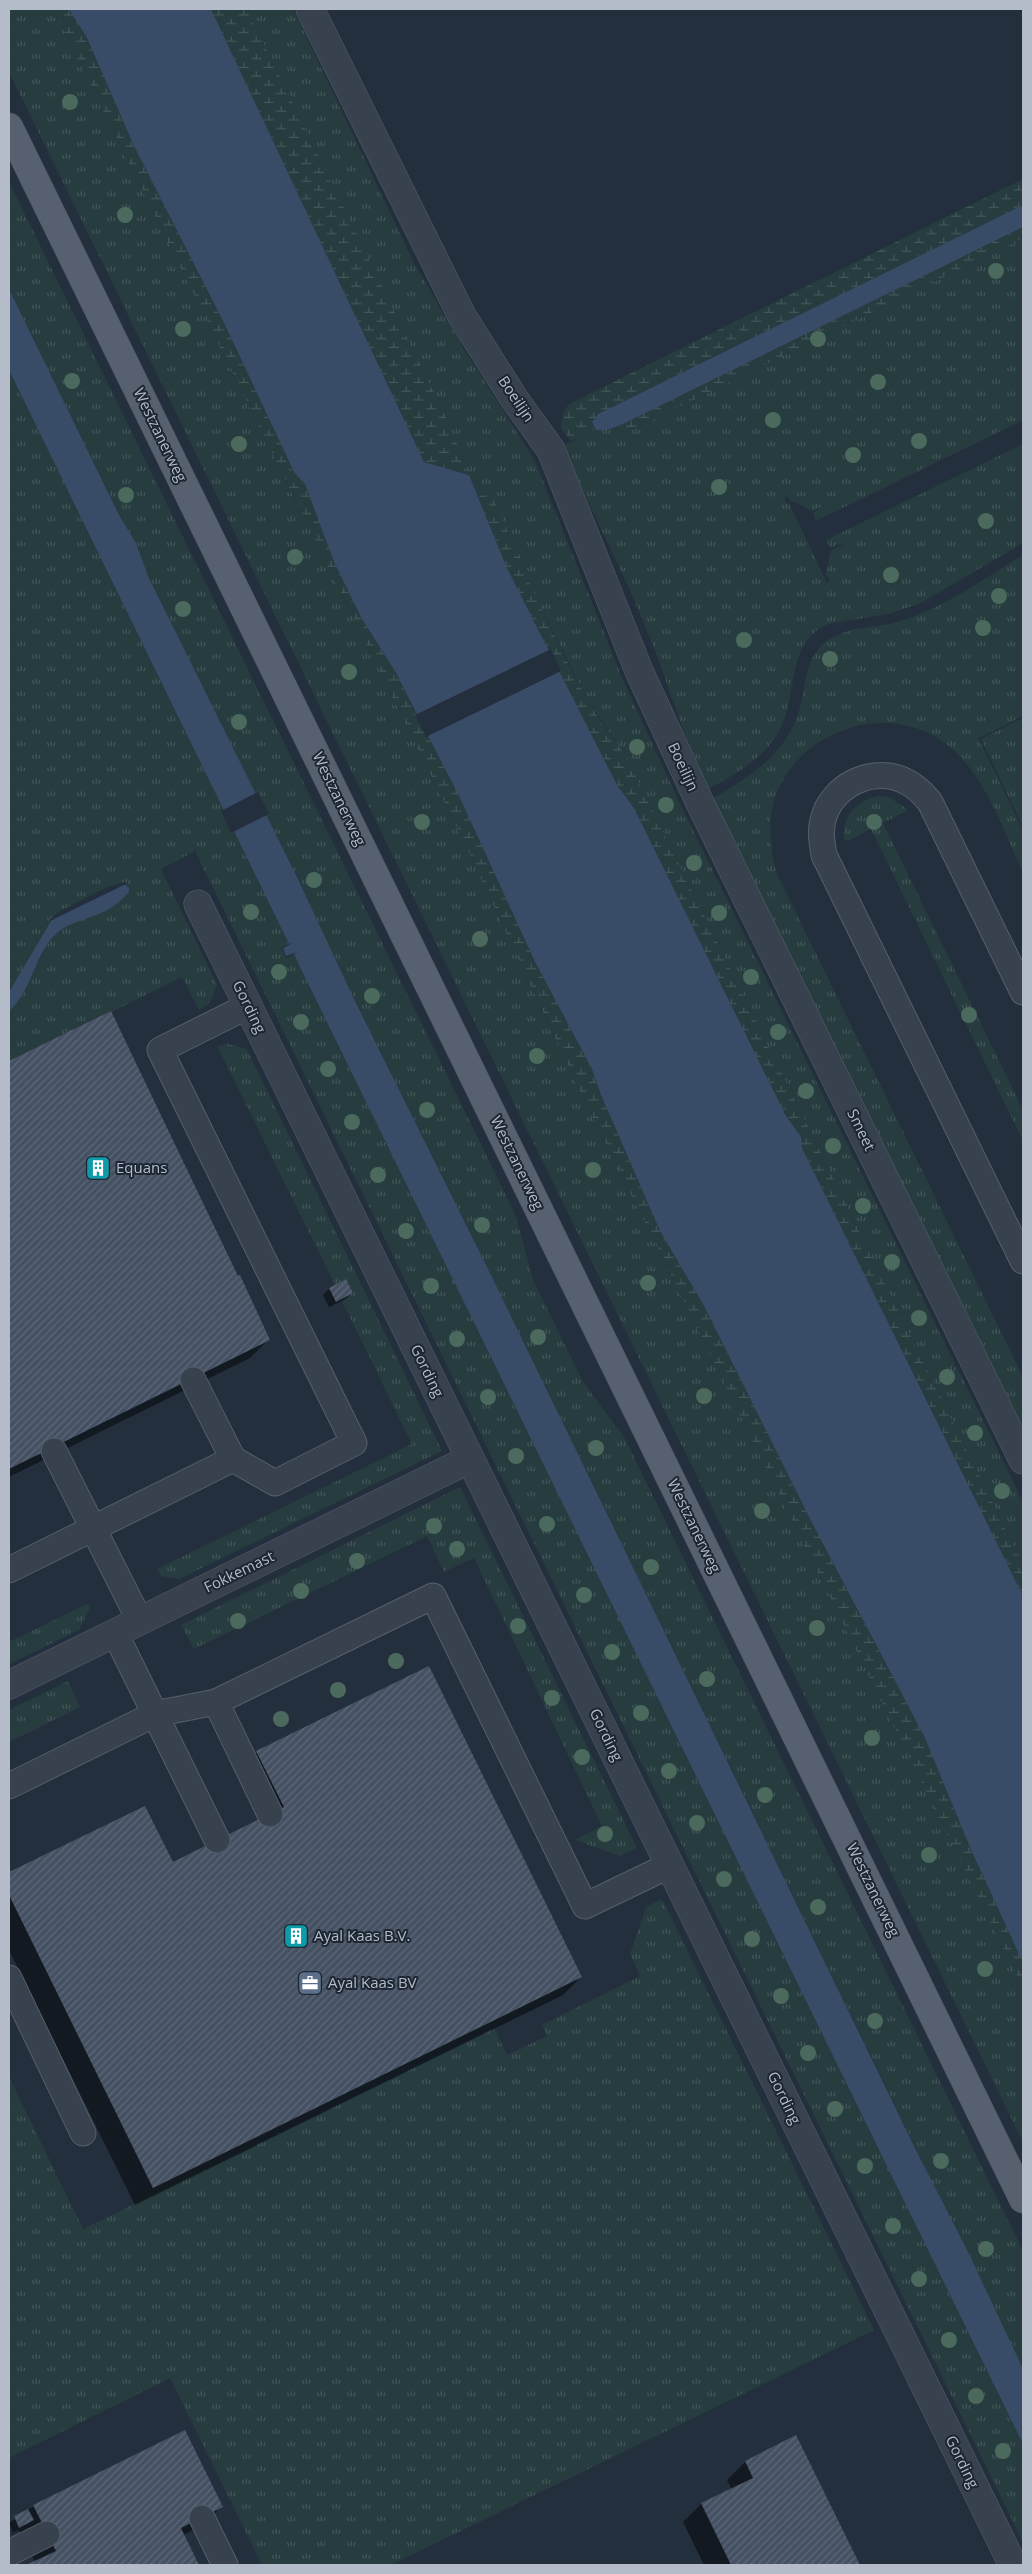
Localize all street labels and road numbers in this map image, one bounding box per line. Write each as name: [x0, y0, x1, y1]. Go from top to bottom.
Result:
street label: Boeilijn: [494, 372, 540, 425]
street label: Westzanerweg: [130, 384, 192, 485]
street label: Boeilijn: [664, 739, 704, 794]
street label: Westzanerweg: [309, 748, 371, 849]
street label: Gording: [229, 977, 271, 1036]
street label: Smeet: [843, 1105, 881, 1154]
street label: Westzanerweg: [487, 1112, 549, 1213]
street label: Gording: [407, 1341, 449, 1400]
street label: Westzanerweg: [664, 1475, 726, 1576]
street label: Fokkemast: [200, 1546, 277, 1597]
street label: Gording: [586, 1705, 628, 1764]
street label: Westzanerweg: [843, 1839, 905, 1940]
street label: Gording: [764, 2068, 806, 2127]
street label: Gording: [942, 2432, 984, 2491]

